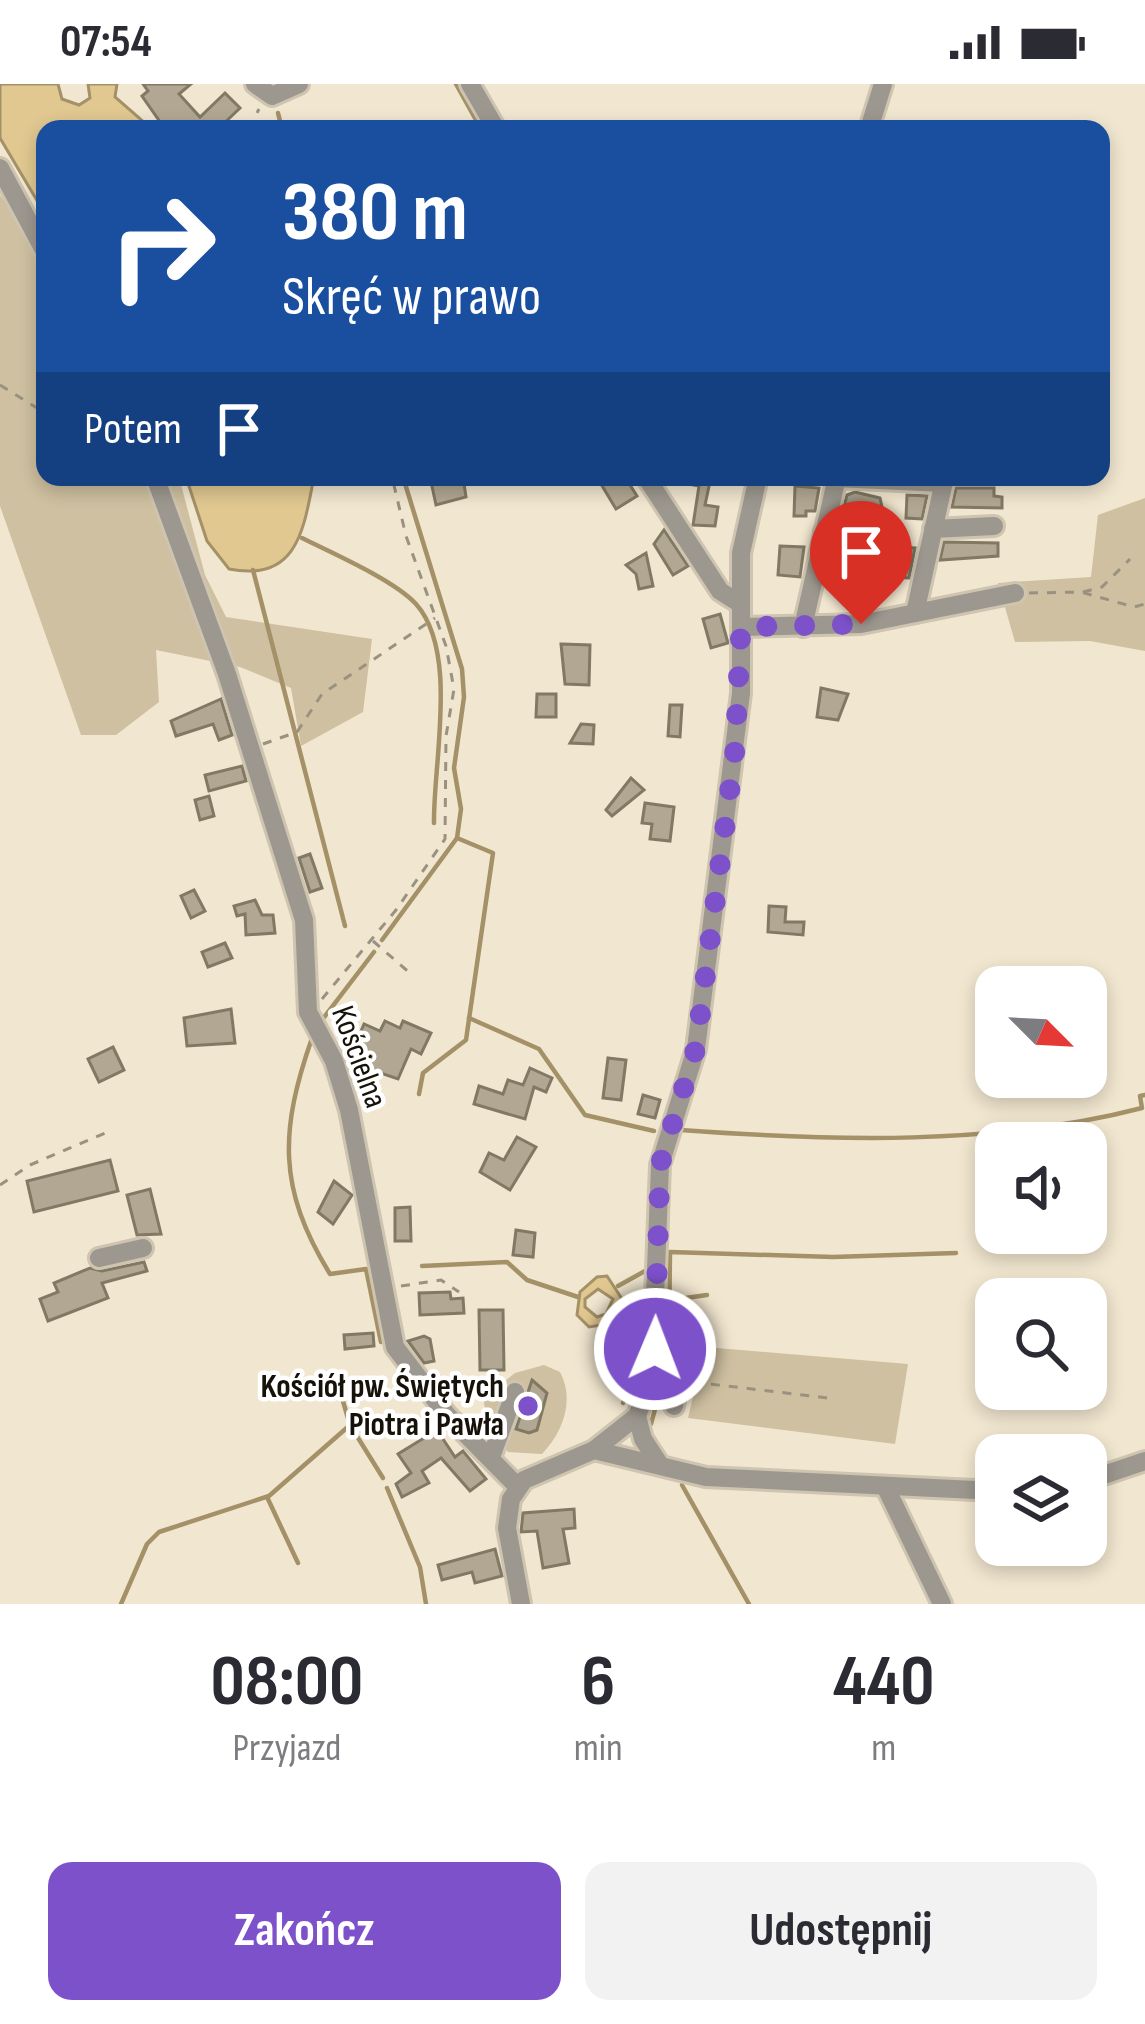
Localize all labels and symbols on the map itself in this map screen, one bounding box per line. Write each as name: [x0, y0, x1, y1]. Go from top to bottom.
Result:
pin: [810, 501, 912, 624]
north arrow: [975, 966, 1107, 1098]
street label: Kościelna: [322, 1001, 396, 1113]
position arrow: [592, 1286, 718, 1412]
place label: Kościół pw. Świętych Piotra i Pawła: [261, 1367, 504, 1445]
marker: Kościół pw. Świętych Piotra i Pawła: [515, 1393, 541, 1419]

